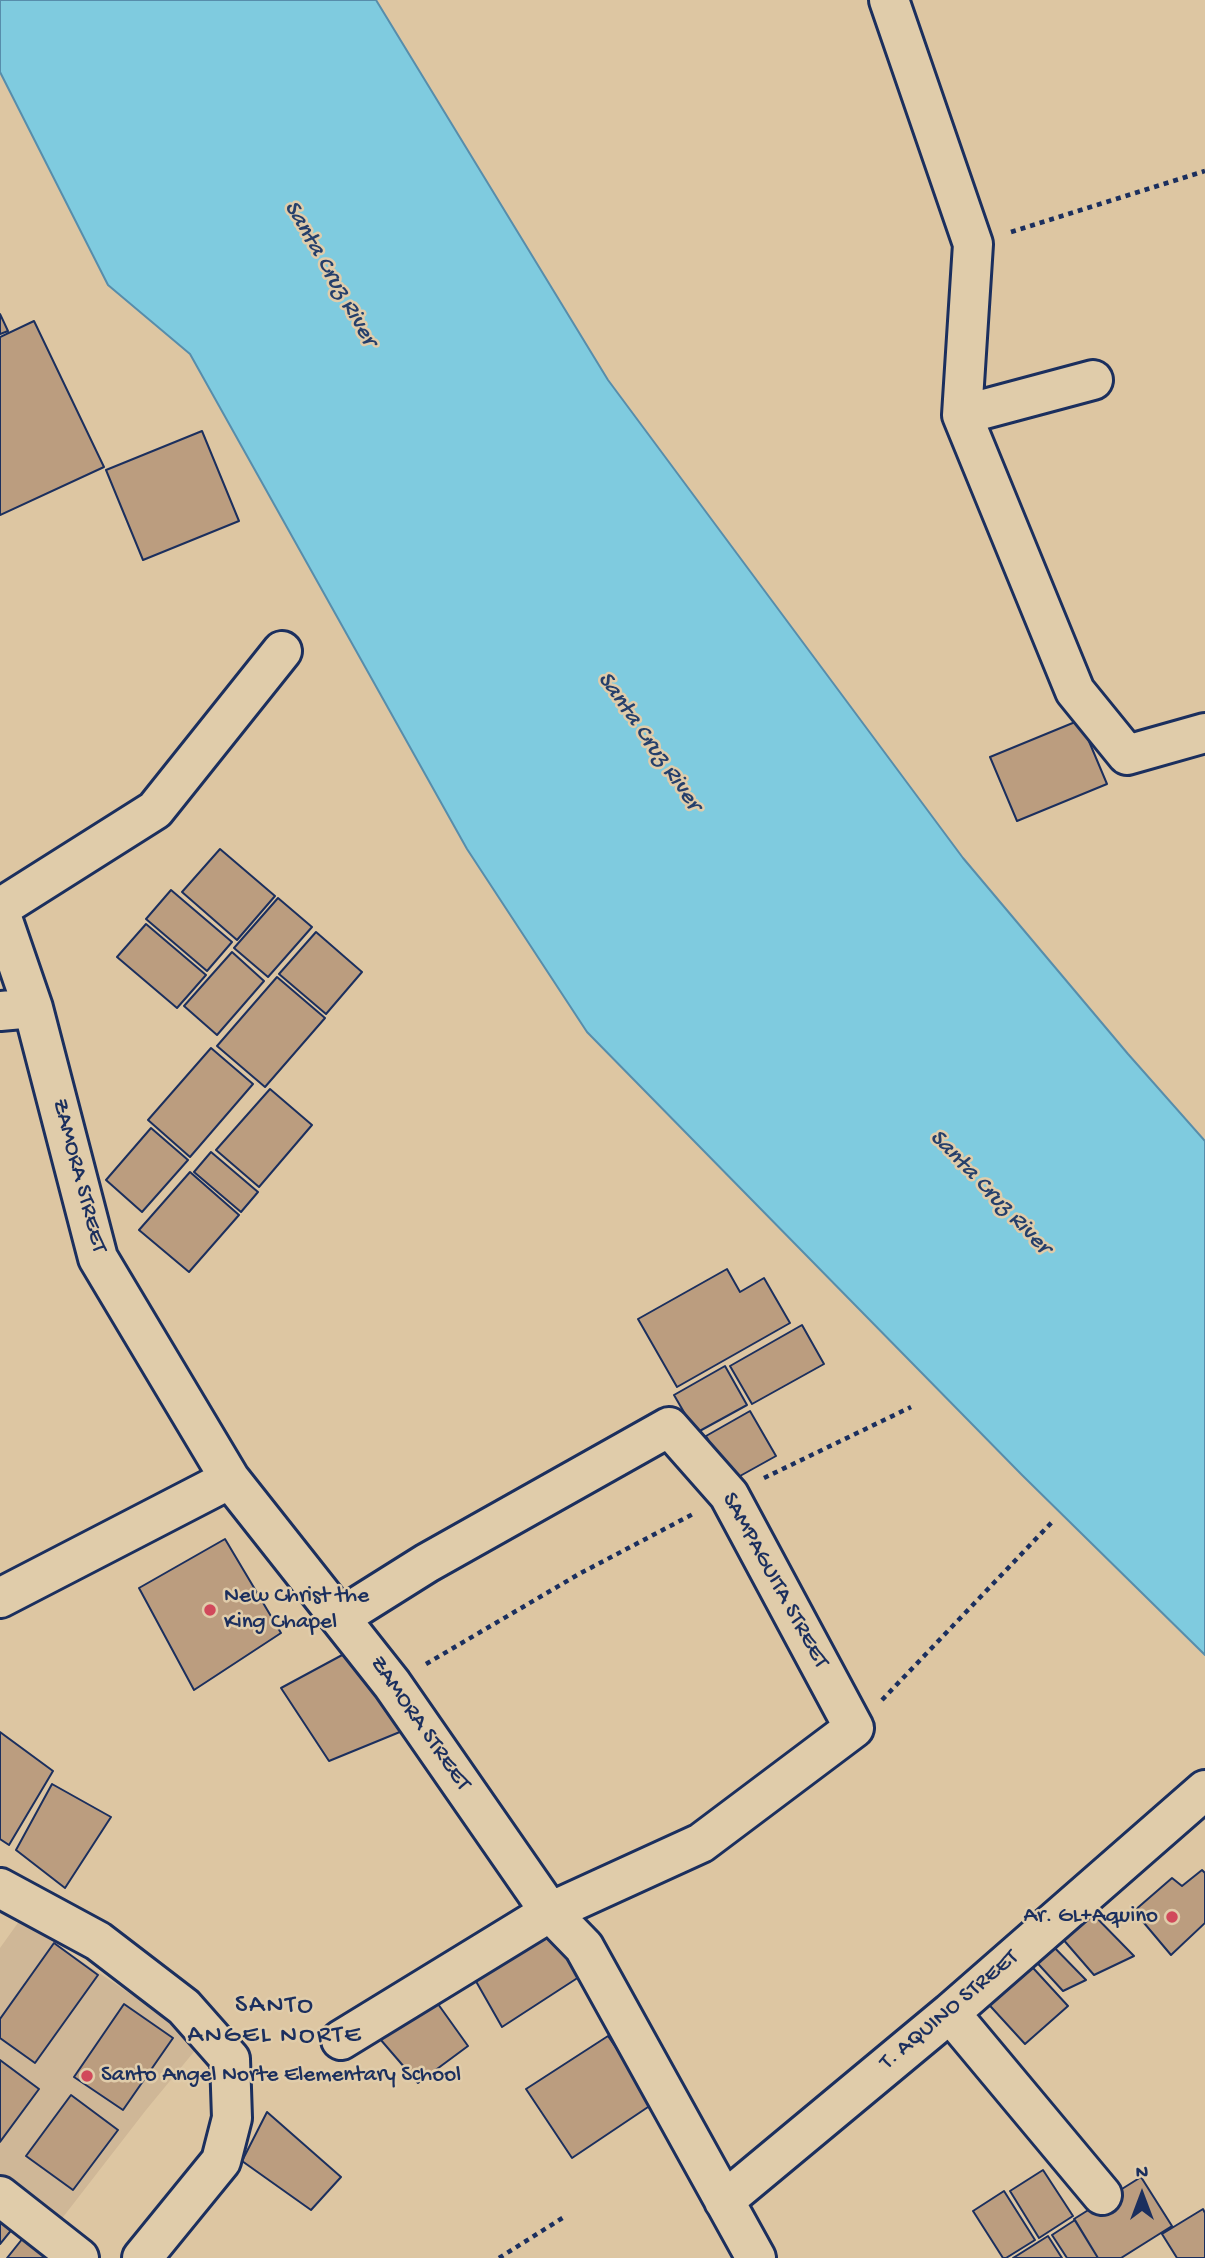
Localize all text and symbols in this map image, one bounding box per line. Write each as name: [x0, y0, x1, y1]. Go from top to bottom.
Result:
water label: Santa Cruz River: [276, 196, 382, 352]
water label: Santa Cruz River: [589, 667, 707, 817]
street label: ZAMORA STREET: [44, 1096, 112, 1256]
water label: Santa Cruz River: [922, 1124, 1056, 1262]
street label: SAMPAGUITA STREET: [714, 1488, 834, 1674]
place label: New Christ the King Chapel: [224, 1583, 369, 1637]
marker: New Christ the King Chapel: [202, 1602, 218, 1618]
street label: ZAMORA STREET: [362, 1651, 476, 1797]
place label: Ar. GL+Aquino: [1024, 1903, 1158, 1931]
marker: Ar. GL+Aquino: [1164, 1909, 1180, 1925]
street label: T. AQUINO STREET: [875, 1945, 1025, 2077]
district label: SANTO ANGEL NORTE: [189, 1991, 361, 2052]
place label: Santo Angel Norte Elementary School: [101, 2062, 461, 2090]
marker: Santo Angel Norte Elementary School: [79, 2068, 95, 2084]
north arrow: [1107, 2160, 1177, 2230]
text: N: [1136, 2162, 1148, 2185]

